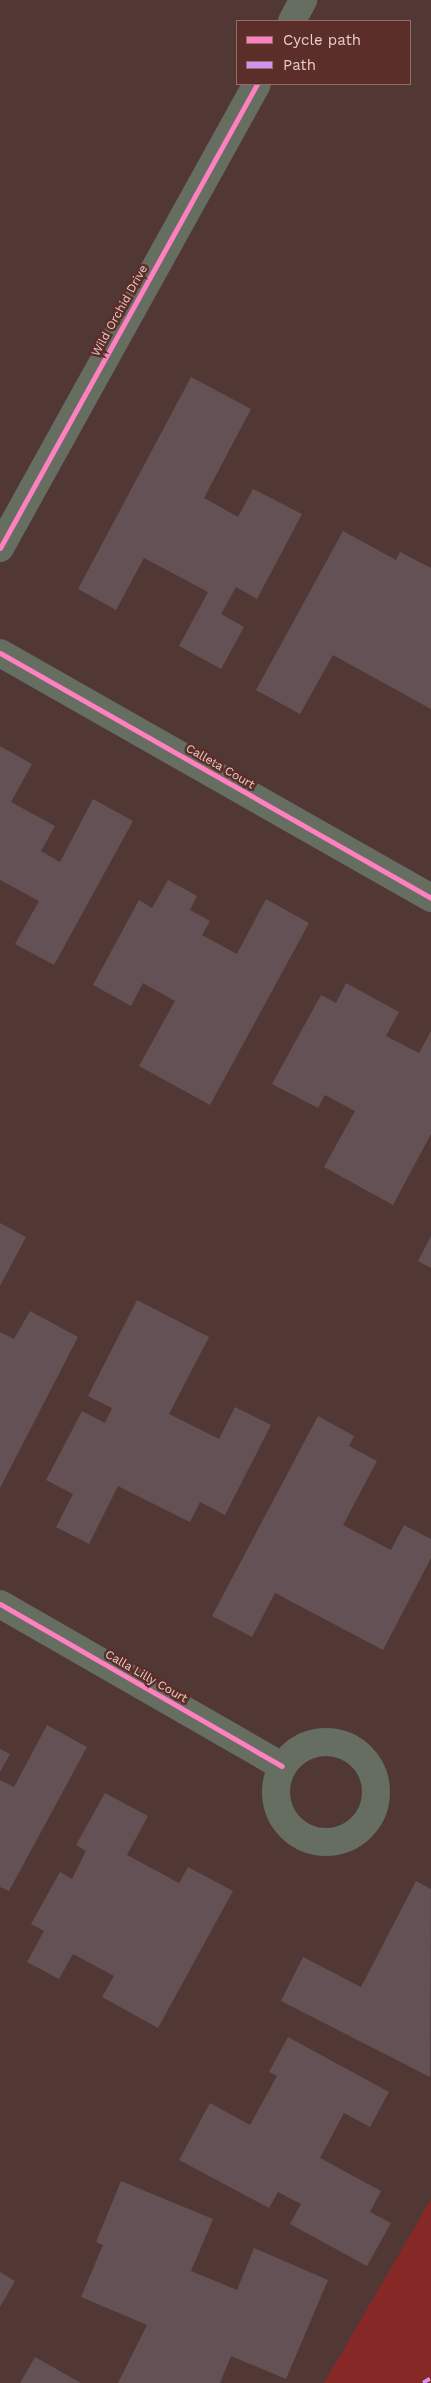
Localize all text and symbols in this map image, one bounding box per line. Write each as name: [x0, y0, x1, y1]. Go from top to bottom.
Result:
legend: [236, 20, 411, 85]
text: Cycle path: [283, 31, 361, 49]
text: Path: [283, 56, 316, 74]
street label: Wild Orchid Drive: [89, 263, 151, 359]
street label: Calleta Court: [183, 741, 257, 793]
street label: Calla Lilly Court: [102, 1647, 190, 1707]

